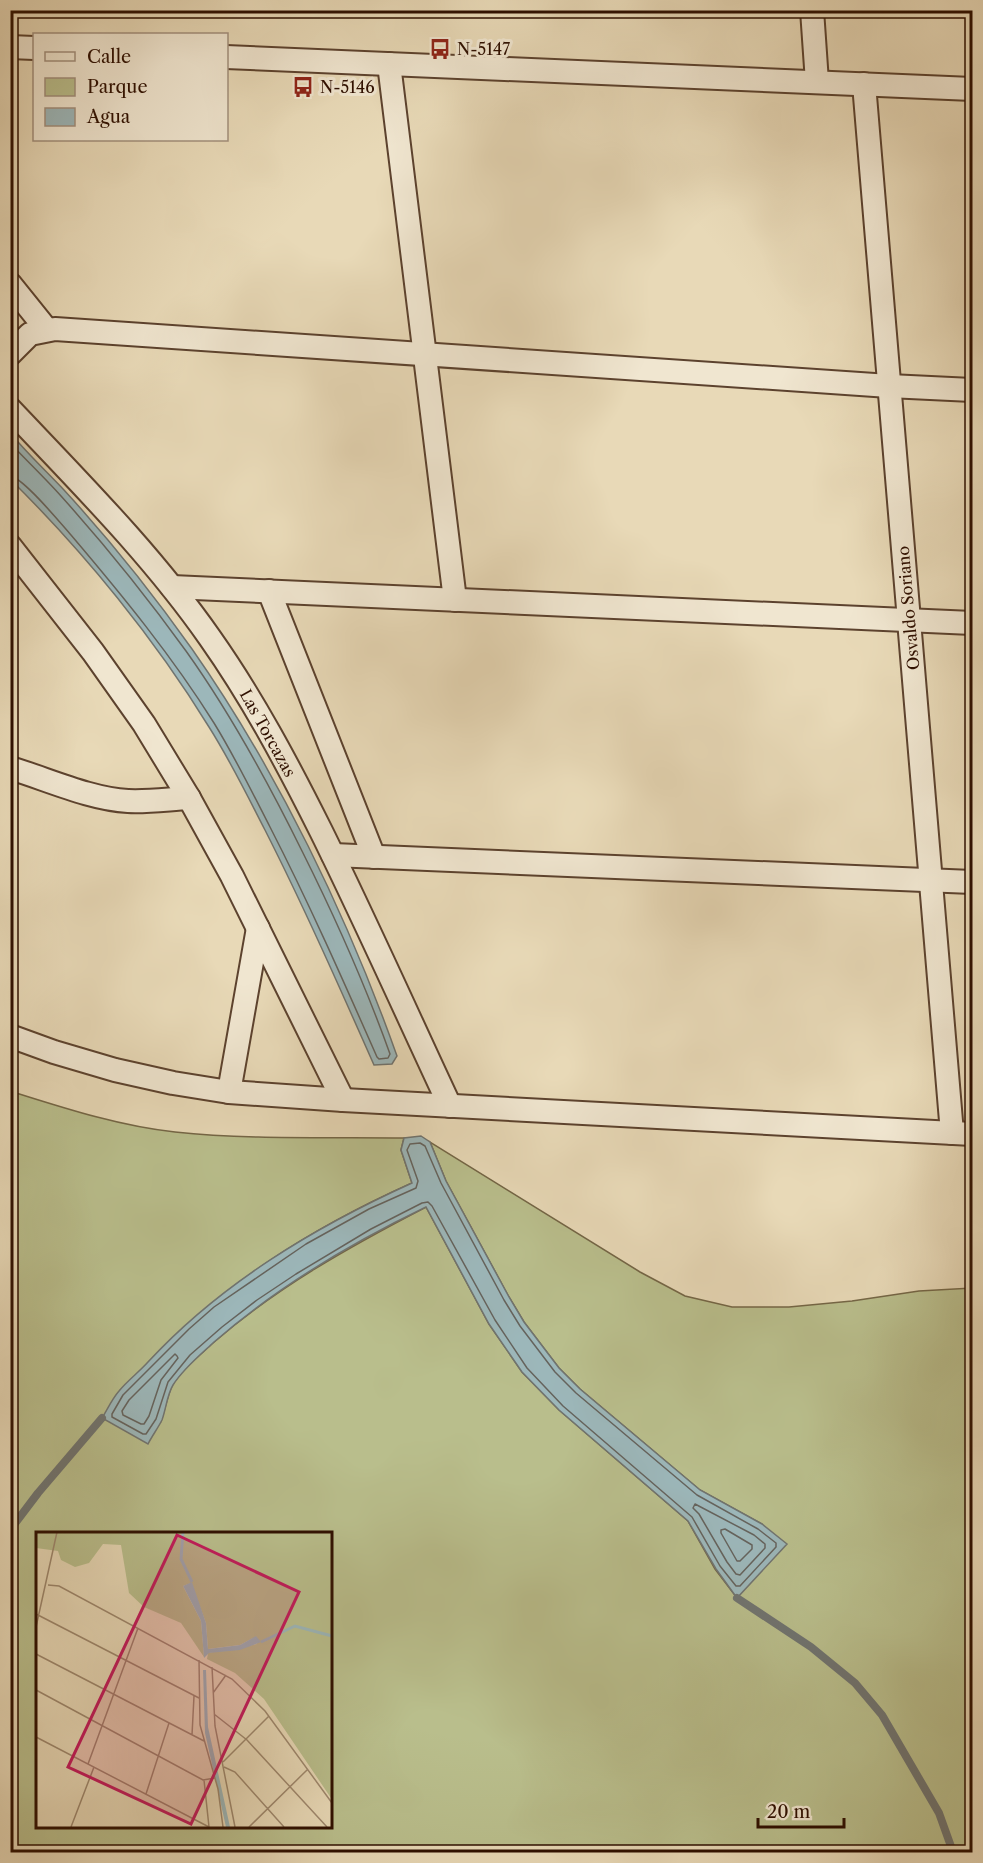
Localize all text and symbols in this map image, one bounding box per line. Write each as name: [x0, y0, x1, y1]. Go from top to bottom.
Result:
legend: [33, 33, 228, 141]
bus stop icon: N-5147: [428, 37, 452, 61]
place label: N-5147: [457, 39, 510, 59]
text: Calle: [87, 46, 131, 68]
bus stop icon: N-5146: [291, 75, 315, 99]
text: Parque: [87, 76, 148, 98]
place label: N-5146: [320, 77, 375, 97]
text: Agua: [86, 106, 131, 128]
street label: Osvaldo Soriano: [893, 545, 923, 671]
street label: Las Torcazas: [236, 686, 300, 780]
inset map: [36, 1532, 332, 1827]
scale bar: [758, 1791, 844, 1829]
text: 20 m: [767, 1801, 811, 1823]

